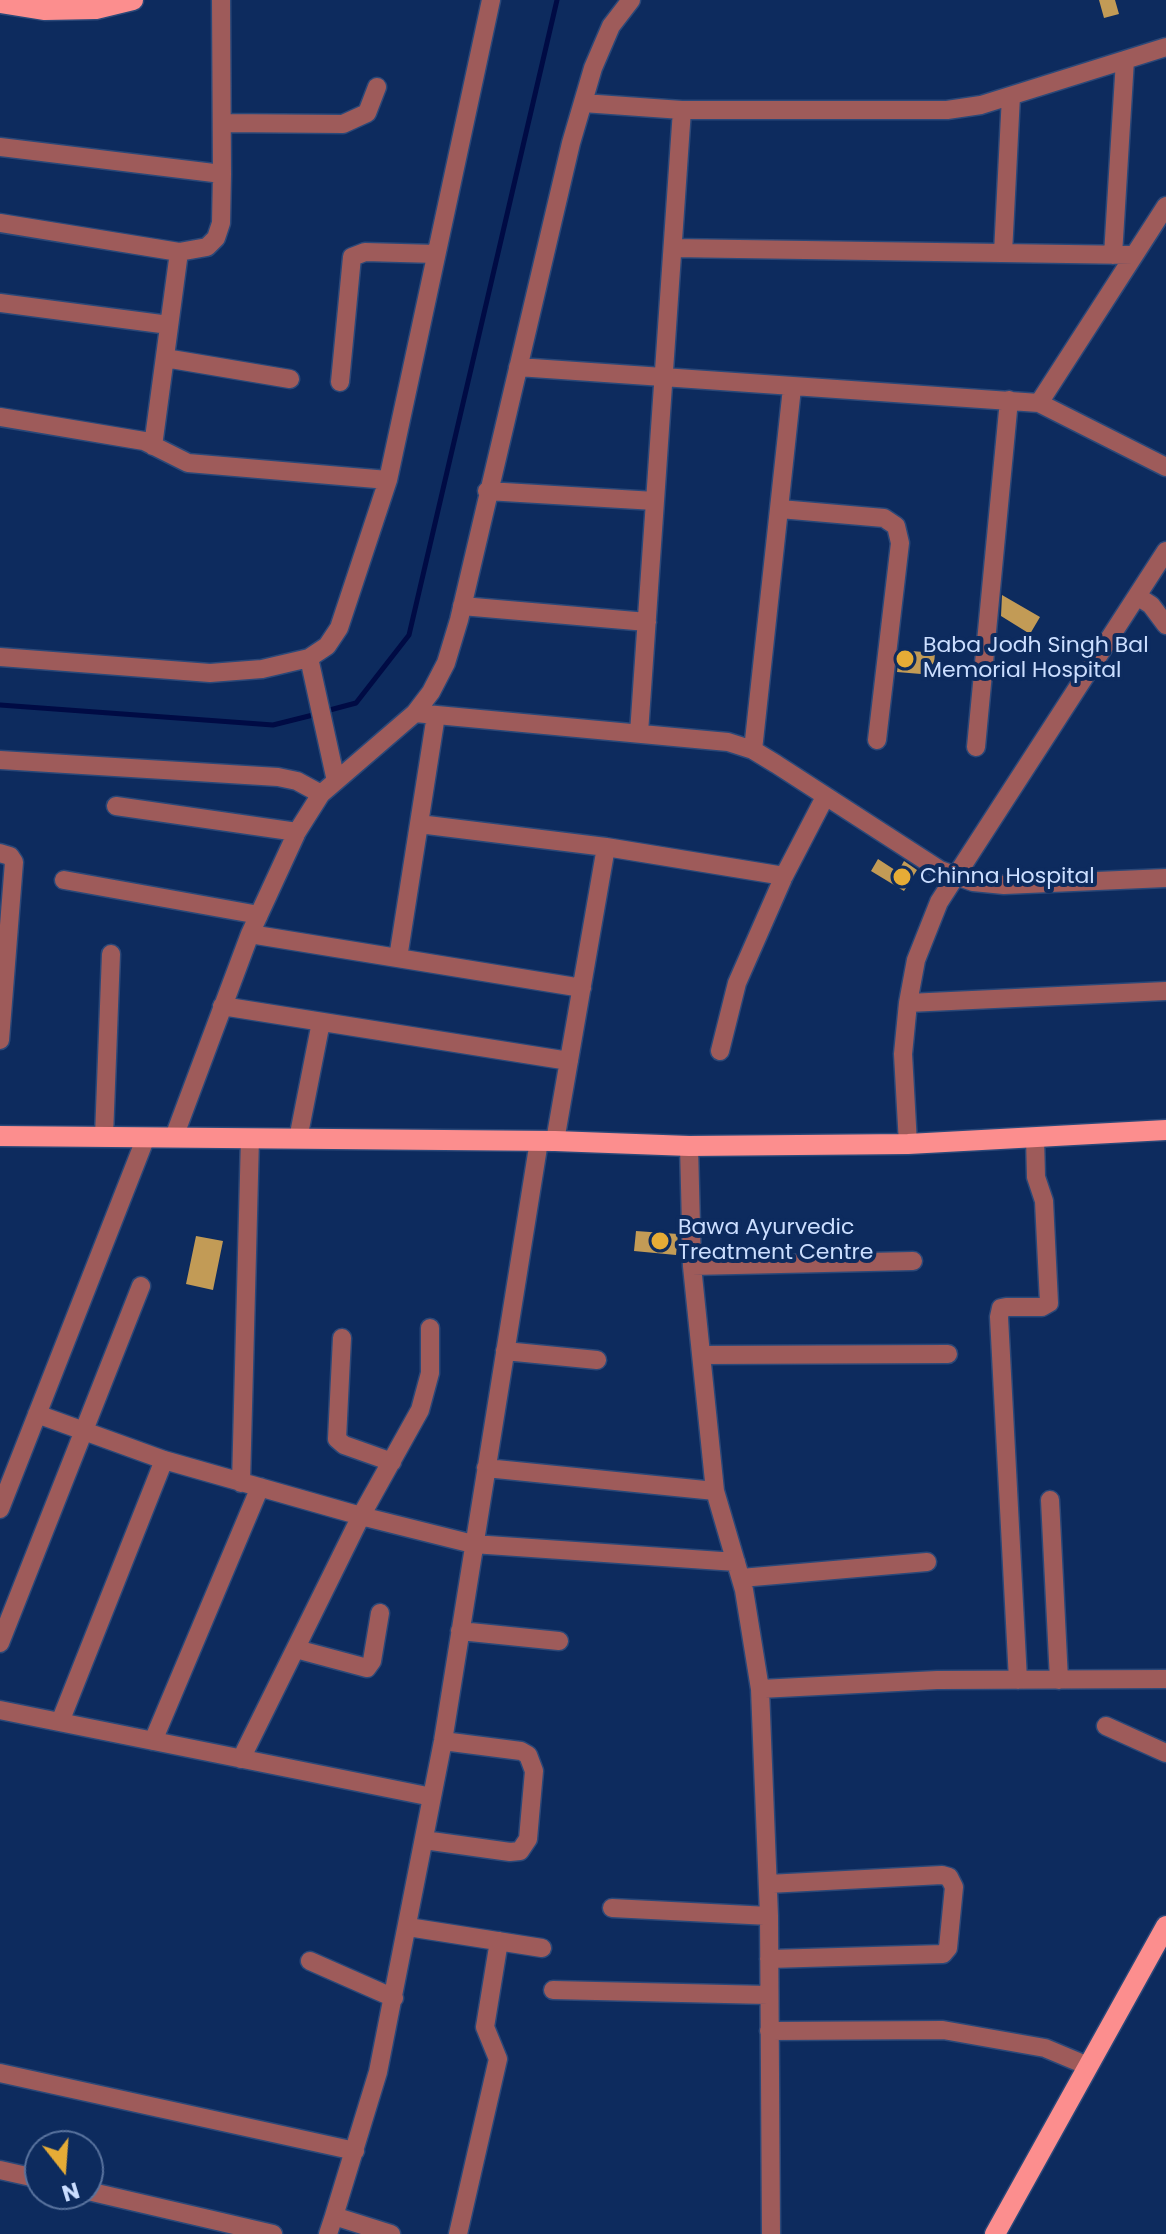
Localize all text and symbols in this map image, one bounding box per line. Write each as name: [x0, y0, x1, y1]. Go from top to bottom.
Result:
place label: Baba Jodh Singh Bal Memorial Hospital: [923, 633, 1149, 684]
marker: Baba Jodh Singh Bal Memorial Hospital: [894, 648, 916, 670]
place label: Chinna Hospital: [920, 864, 1095, 890]
marker: Chinna Hospital: [891, 866, 913, 888]
place label: Bawa Ayurvedic Treatment Centre: [678, 1215, 873, 1266]
marker: Bawa Ayurvedic Treatment Centre: [649, 1230, 671, 1252]
north arrow: [24, 2130, 104, 2210]
text: N: [58, 2174, 83, 2209]

